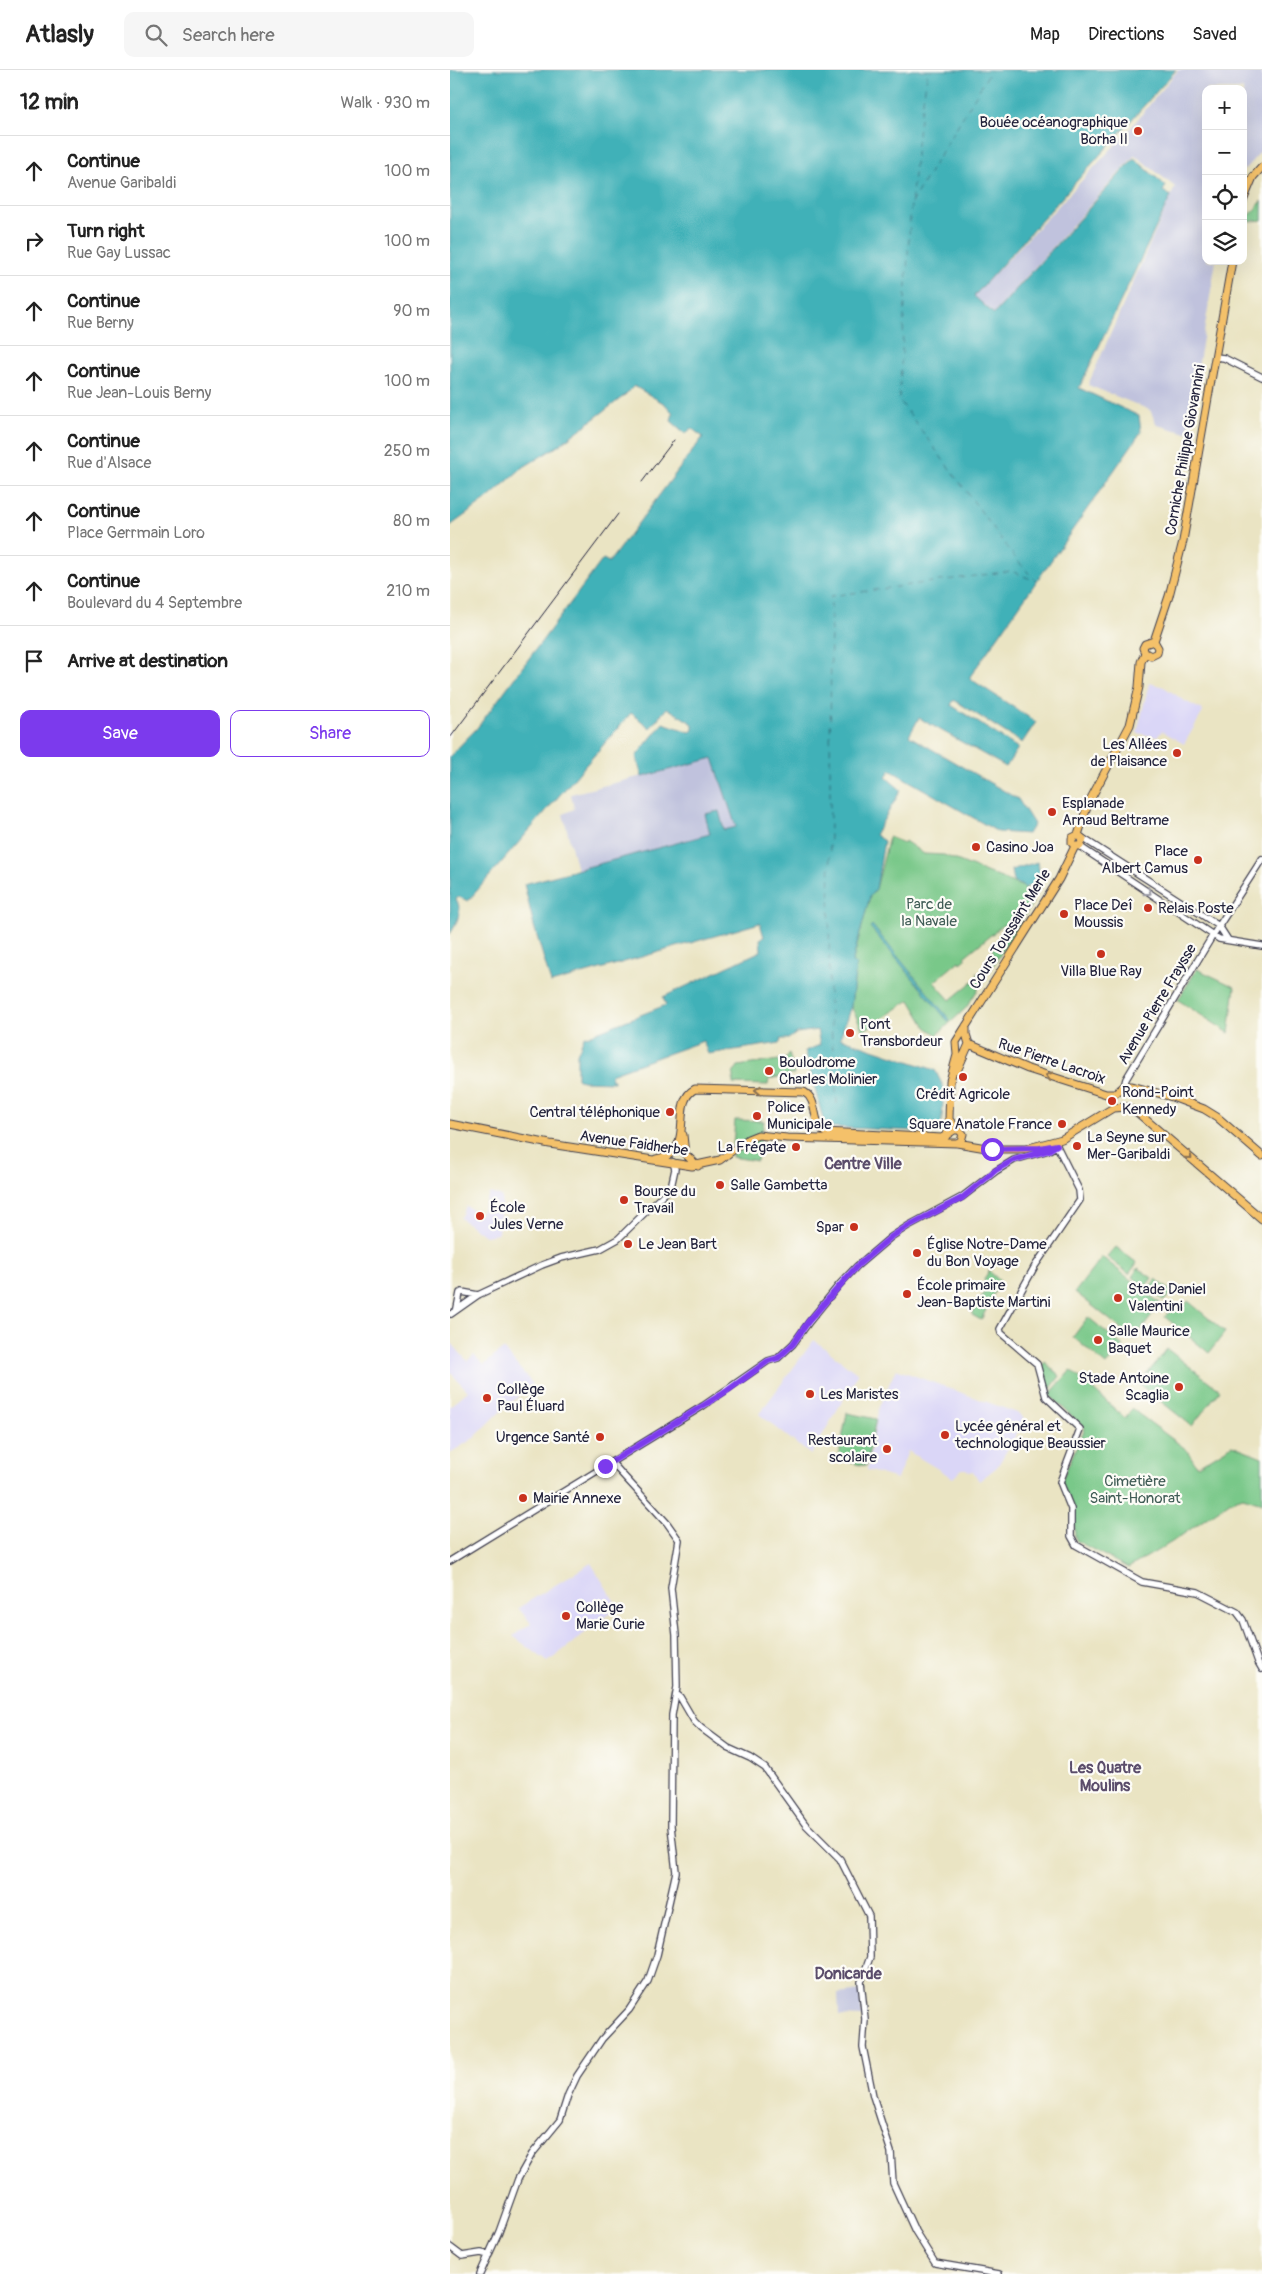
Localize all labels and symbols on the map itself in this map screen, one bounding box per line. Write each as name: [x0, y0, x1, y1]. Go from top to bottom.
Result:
place label: Bouée océanographique Borha II: [979, 113, 1129, 149]
marker: Bouée océanographique Borha II: [1132, 125, 1144, 137]
street label: Corniche Philippe Giovannini: [1161, 363, 1210, 537]
place label: Les Allées de Plaisance: [1091, 735, 1168, 771]
marker: Les Allées de Plaisance: [1171, 747, 1183, 759]
place label: Esplanade Arnaud Beltrame: [1062, 794, 1170, 830]
marker: Esplanade Arnaud Beltrame: [1046, 806, 1058, 818]
place label: Casino Joa: [986, 838, 1054, 857]
marker: Casino Joa: [970, 841, 982, 853]
place label: Place Albert Camus: [1101, 842, 1189, 878]
marker: Place Albert Camus: [1192, 854, 1204, 866]
street label: Cours Toussaint Merle: [966, 865, 1055, 993]
one-way arrow: [1143, 886, 1152, 896]
park label: Parc de la Navale: [901, 895, 957, 931]
place label: Place Deî Moussis: [1074, 896, 1133, 932]
place label: Relais Poste: [1158, 899, 1234, 918]
marker: Relais Poste: [1142, 902, 1154, 914]
marker: Place Deî Moussis: [1058, 908, 1070, 920]
street label: Avenue Pierre Fraysse: [1114, 940, 1201, 1068]
marker: Villa Blue Ray: [1095, 948, 1107, 960]
place label: Villa Blue Ray: [1060, 962, 1142, 981]
place label: Pont Transbordeur: [860, 1015, 944, 1051]
marker: Pont Transbordeur: [844, 1027, 856, 1039]
street label: Rue Pierre Lacroix: [995, 1034, 1108, 1089]
place label: Boulodrome Charles Molinier: [779, 1053, 878, 1089]
marker: Boulodrome Charles Molinier: [763, 1065, 775, 1077]
marker: Crédit Agricole: [957, 1071, 969, 1083]
one-way arrow: [1045, 1071, 1053, 1081]
place label: Rond-Point Kennedy: [1122, 1083, 1195, 1119]
one-way arrow: [753, 1085, 761, 1095]
place label: Crédit Agricole: [916, 1085, 1011, 1104]
marker: Rond-Point Kennedy: [1106, 1095, 1118, 1107]
place label: Police Municipale: [767, 1098, 832, 1134]
place label: Central téléphonique: [529, 1103, 661, 1122]
marker: Central téléphonique: [664, 1106, 676, 1118]
marker: Police Municipale: [751, 1110, 763, 1122]
place label: Square Anatole France: [909, 1115, 1053, 1134]
marker: Square Anatole France: [1056, 1118, 1068, 1130]
street label: Avenue Faidherbe: [579, 1126, 690, 1161]
place label: La Seyne sur Mer-Garibaldi: [1087, 1128, 1170, 1164]
place label: La Frégate: [717, 1138, 787, 1157]
route start: [981, 1138, 1004, 1161]
marker: La Seyne sur Mer-Garibaldi: [1071, 1140, 1083, 1152]
marker: La Frégate: [790, 1141, 802, 1153]
one-way arrow: [1183, 1151, 1192, 1159]
district label: Centre Ville: [824, 1154, 903, 1174]
place label: Salle Gambetta: [730, 1176, 828, 1195]
marker: Salle Gambetta: [714, 1179, 726, 1191]
place label: Bourse du Travail: [634, 1182, 696, 1218]
marker: Bourse du Travail: [618, 1194, 630, 1206]
place label: École Jules Verne: [490, 1198, 564, 1234]
marker: École Jules Verne: [474, 1210, 486, 1222]
place label: Spar: [816, 1218, 845, 1237]
marker: Spar: [848, 1221, 860, 1233]
place label: Le Jean Bart: [638, 1235, 718, 1254]
place label: Église Notre-Dame du Bon Voyage: [927, 1235, 1047, 1271]
marker: Le Jean Bart: [622, 1238, 634, 1250]
marker: Église Notre-Dame du Bon Voyage: [911, 1247, 923, 1259]
place label: École primaire Jean-Baptiste Martini: [917, 1276, 1051, 1312]
place label: Stade Daniel Valentini: [1128, 1280, 1206, 1316]
marker: École primaire Jean-Baptiste Martini: [901, 1288, 913, 1300]
marker: Stade Daniel Valentini: [1112, 1292, 1124, 1304]
place label: Salle Maurice Baquet: [1108, 1322, 1190, 1358]
marker: Salle Maurice Baquet: [1092, 1334, 1104, 1346]
place label: Stade Antoine Scaglia: [1079, 1369, 1170, 1405]
place label: Collège Paul Éluard: [497, 1380, 565, 1416]
marker: Stade Antoine Scaglia: [1173, 1381, 1185, 1393]
place label: Les Maristes: [820, 1385, 899, 1404]
marker: Les Maristes: [804, 1388, 816, 1400]
marker: Collège Paul Éluard: [481, 1392, 493, 1404]
place label: Lycée général et technologique Beaussier: [954, 1417, 1107, 1453]
place label: Urgence Santé: [496, 1428, 590, 1447]
marker: Lycée général et technologique Beaussier: [939, 1429, 951, 1441]
marker: Urgence Santé: [594, 1431, 606, 1443]
place label: Restaurant scolaire: [808, 1431, 878, 1467]
marker: Restaurant scolaire: [881, 1443, 893, 1455]
route end: [594, 1455, 617, 1478]
park label: Cimetière Saint-Honorat: [1089, 1472, 1182, 1508]
place label: Mairie Annexe: [533, 1489, 622, 1508]
marker: Mairie Annexe: [517, 1492, 529, 1504]
place label: Collège Marie Curie: [576, 1598, 645, 1634]
marker: Collège Marie Curie: [560, 1610, 572, 1622]
district label: Les Quatre Moulins: [1069, 1758, 1142, 1796]
district label: Donicarde: [814, 1964, 883, 1984]

